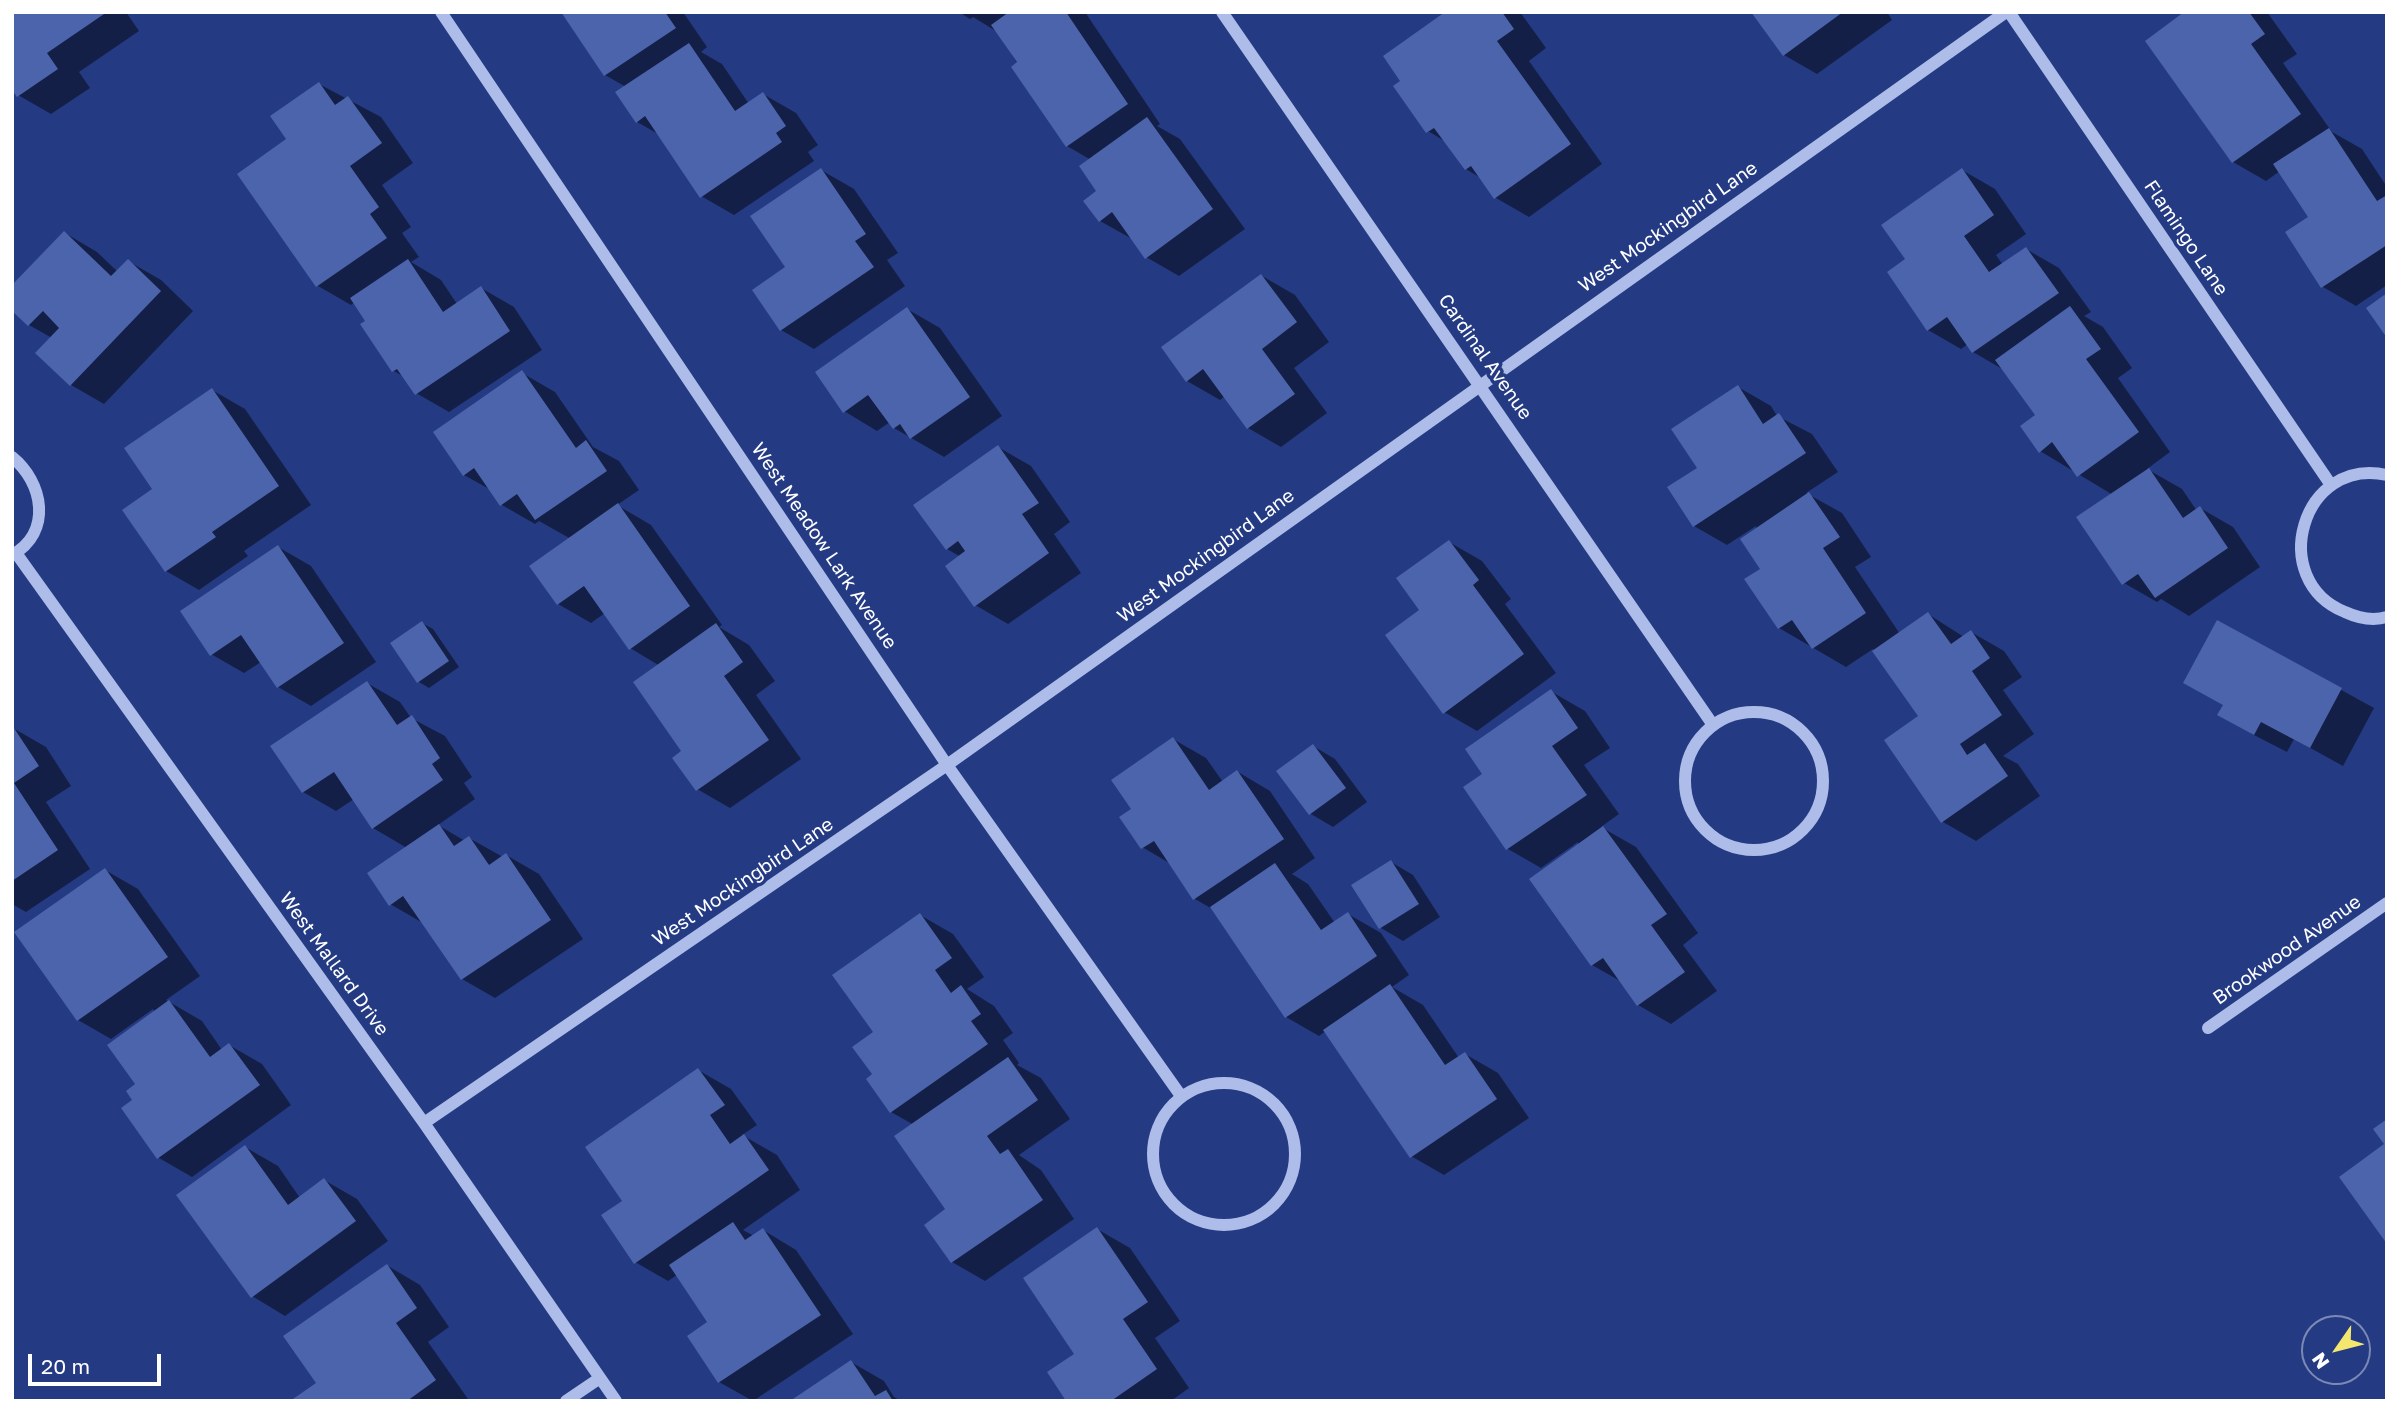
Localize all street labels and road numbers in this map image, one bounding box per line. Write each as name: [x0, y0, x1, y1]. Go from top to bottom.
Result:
street label: West Mockingbird Lane: [1574, 157, 1762, 297]
street label: Flamingo Lane: [2139, 176, 2233, 300]
street label: Cardinal Avenue: [1433, 290, 1537, 424]
street label: West Meadow Lark Avenue: [746, 439, 902, 653]
street label: West Mockingbird Lane: [1113, 484, 1299, 628]
street label: West Mockingbird Lane: [648, 813, 838, 951]
street label: West Mallard Drive: [274, 888, 394, 1040]
street label: Brookwood Avenue: [2209, 890, 2365, 1010]

